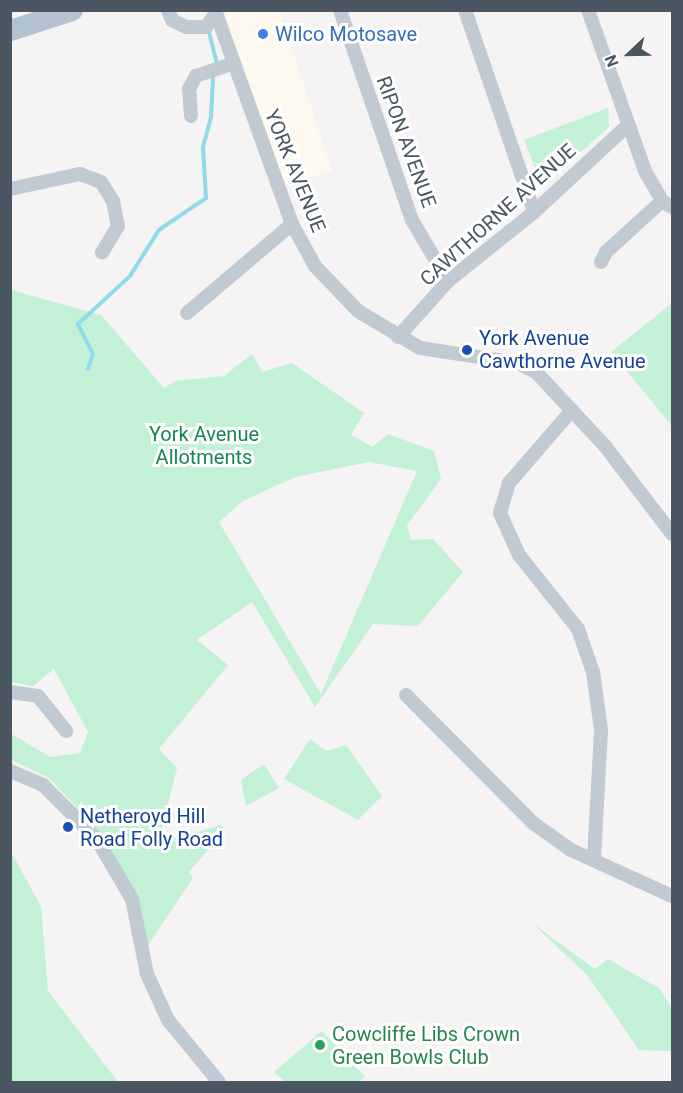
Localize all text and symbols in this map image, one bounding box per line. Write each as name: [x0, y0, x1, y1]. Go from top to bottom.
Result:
place label: Wilco Motosave: [275, 22, 417, 46]
north arrow: [599, 24, 659, 84]
marker: Wilco Motosave: [256, 27, 270, 41]
text: N: [601, 52, 623, 70]
street label: RIPON AVENUE: [371, 73, 441, 211]
street label: YORK AVENUE: [259, 106, 331, 236]
street label: CAWTHORNE AVENUE: [415, 139, 581, 291]
place label: York Avenue Cawthorne Avenue: [479, 326, 646, 373]
marker: York Avenue Cawthorne Avenue: [460, 343, 474, 357]
park label: York Avenue Allotments: [149, 422, 259, 469]
place label: Netheroyd Hill Road Folly Road: [80, 804, 223, 851]
marker: Netheroyd Hill Road Folly Road: [61, 820, 75, 834]
place label: Cowcliffe Libs Crown Green Bowls Club: [332, 1022, 520, 1069]
marker: Cowcliffe Libs Crown Green Bowls Club: [313, 1038, 327, 1052]

